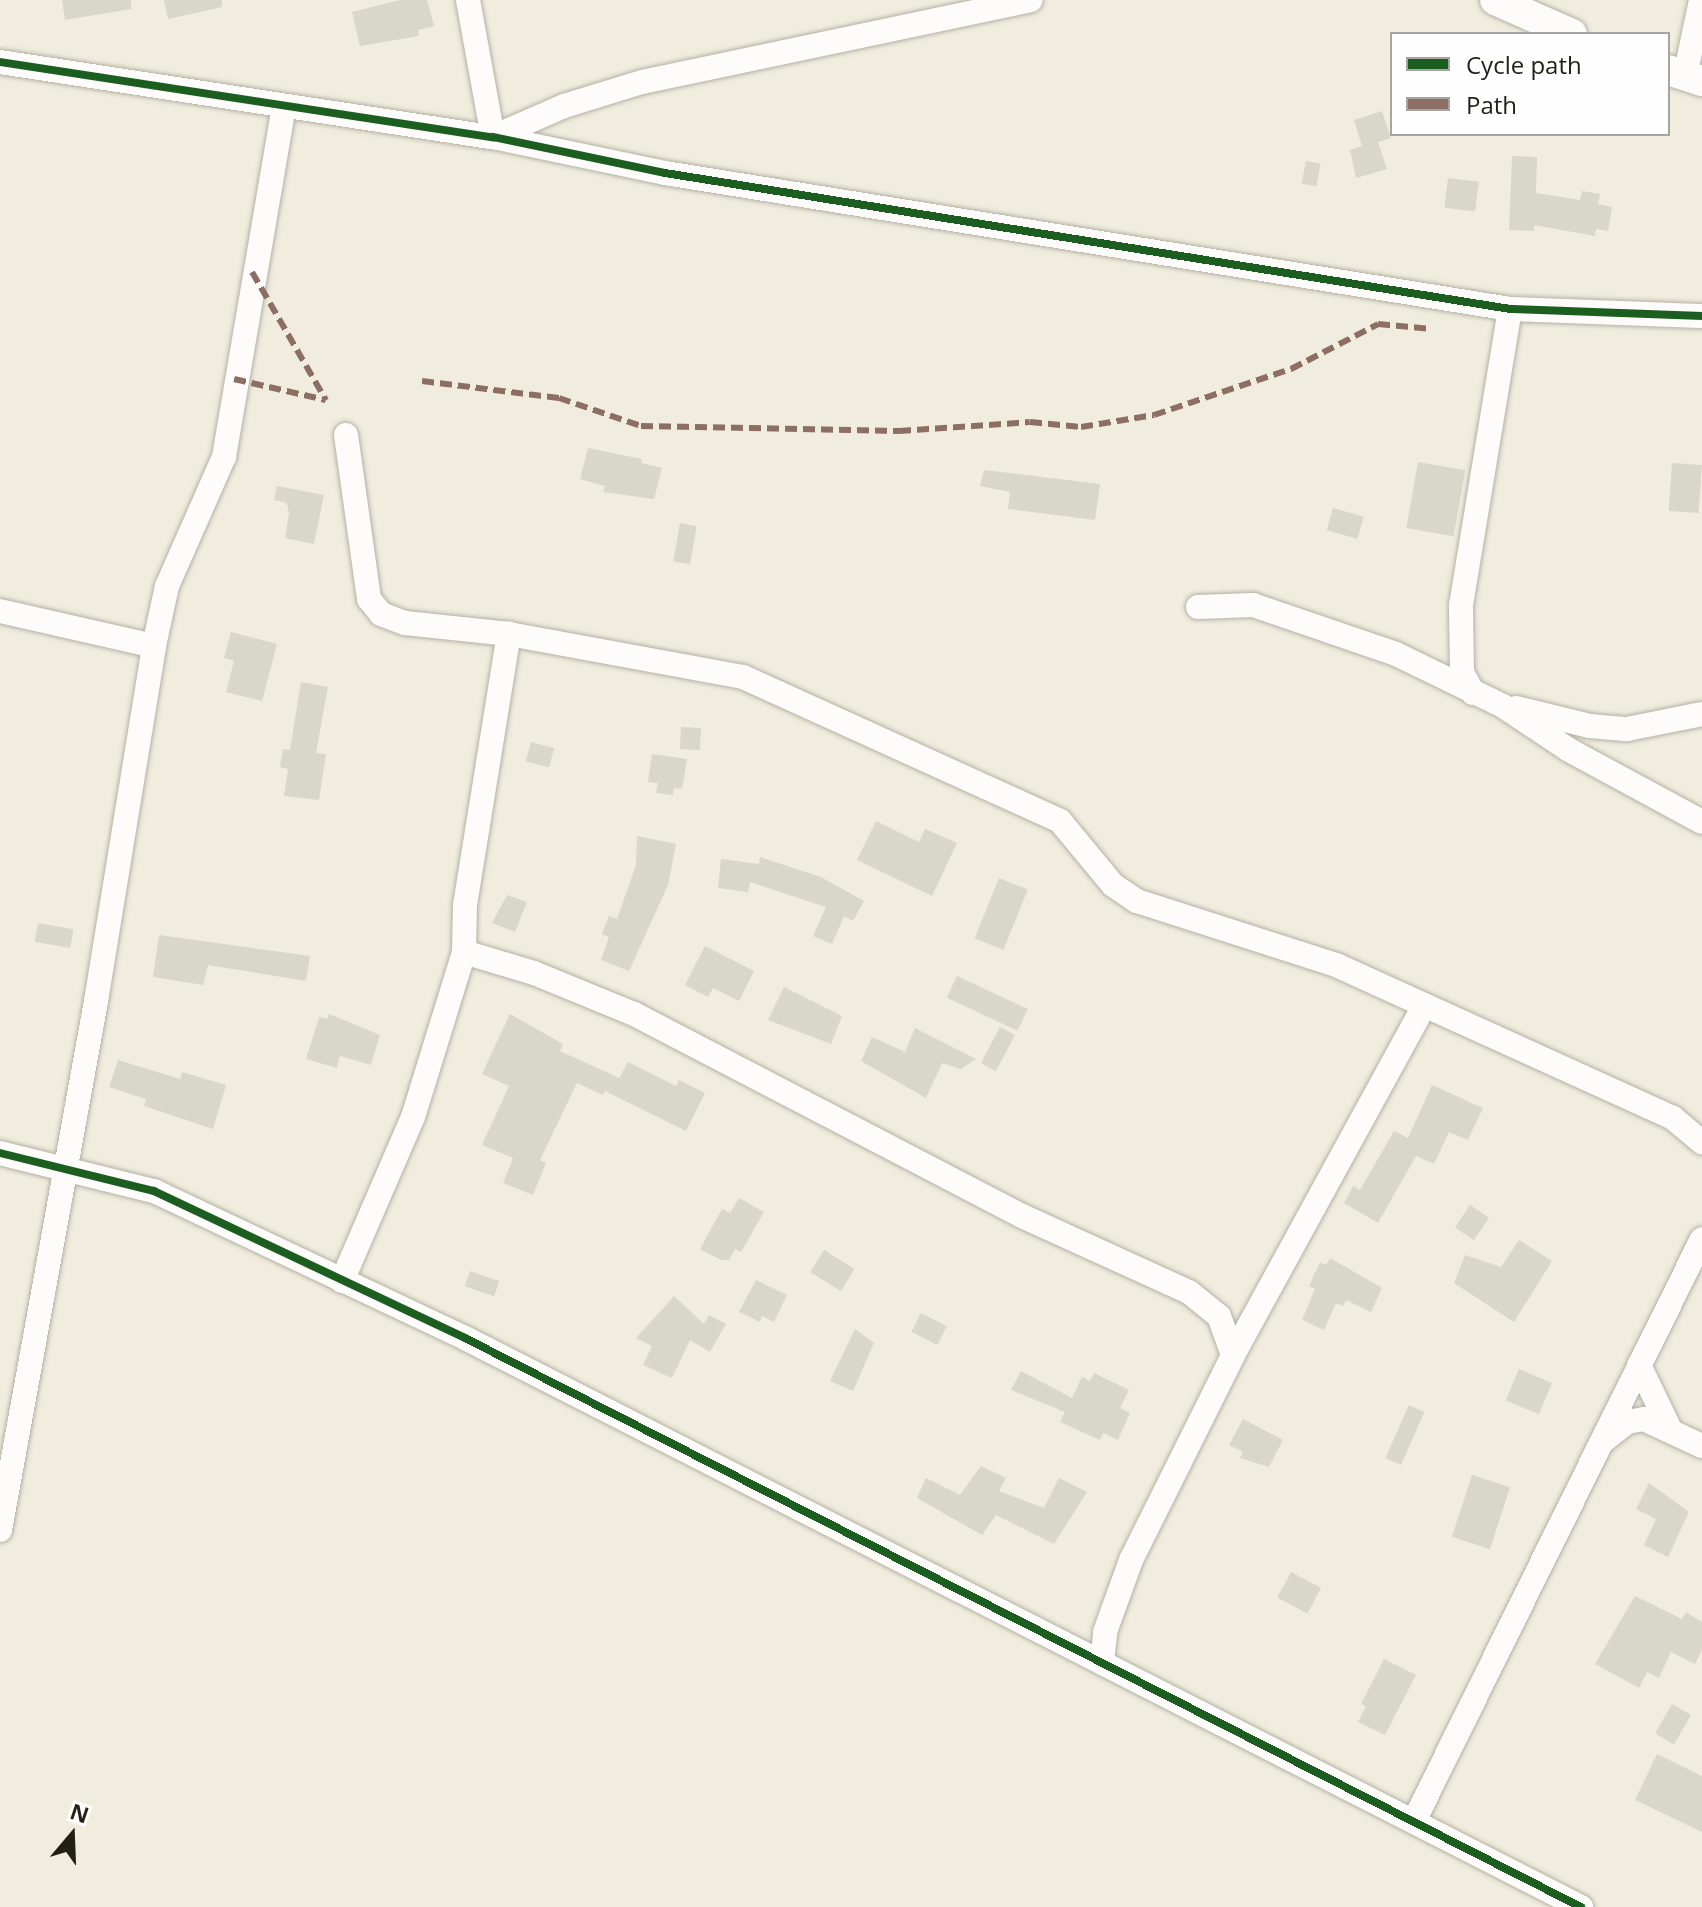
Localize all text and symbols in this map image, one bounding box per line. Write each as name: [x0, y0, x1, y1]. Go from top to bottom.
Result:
legend: [1390, 32, 1670, 136]
text: Cycle path: [1466, 48, 1582, 81]
text: Path: [1466, 88, 1517, 121]
north arrow: [32, 1795, 112, 1875]
text: N: [66, 1795, 93, 1829]

